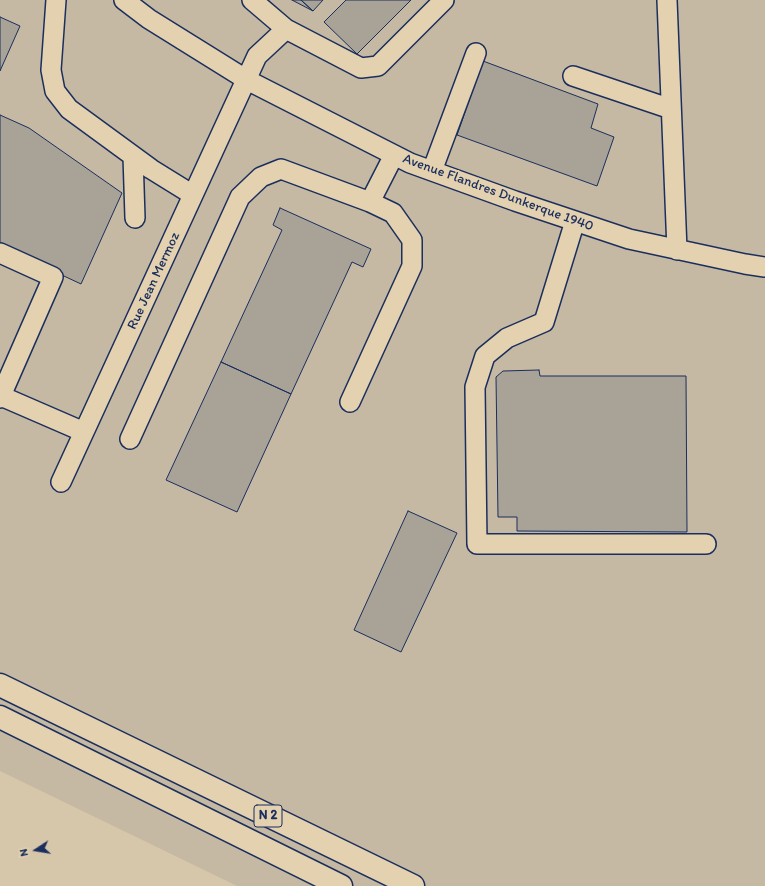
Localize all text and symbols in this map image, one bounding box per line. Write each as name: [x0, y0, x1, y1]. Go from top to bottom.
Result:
street label: Avenue Flandres Dunkerque 1940: [400, 151, 596, 235]
street label: Rue Jean Mermoz: [124, 230, 184, 332]
road number: N 2: [254, 805, 282, 827]
north arrow: [16, 830, 56, 870]
text: N: [17, 848, 31, 858]

